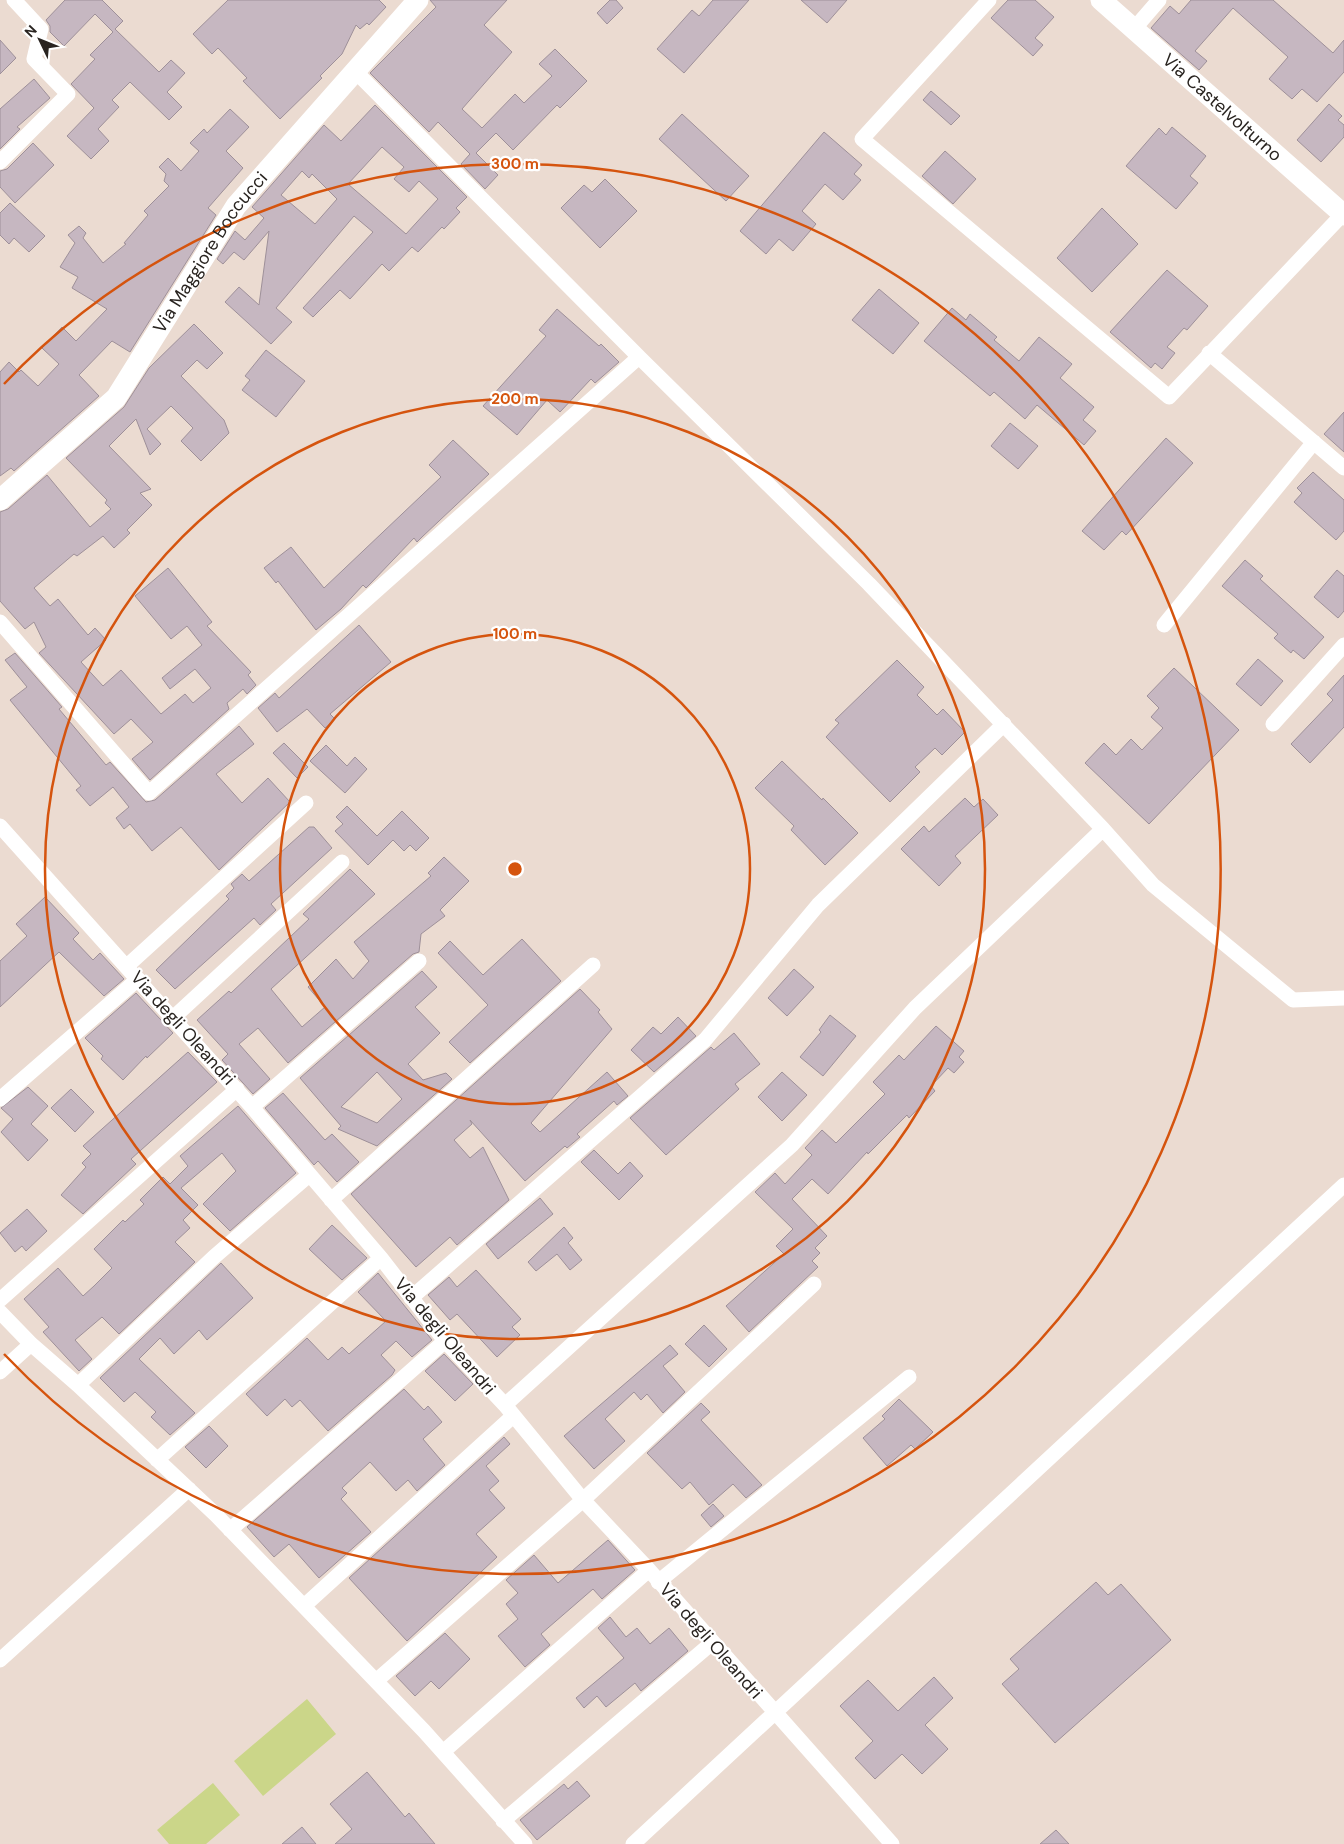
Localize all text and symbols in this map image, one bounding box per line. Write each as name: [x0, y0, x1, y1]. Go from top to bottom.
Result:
north arrow: [15, 15, 65, 65]
text: N: [20, 21, 41, 41]
street label: Via Castelvolturno: [1157, 48, 1287, 167]
text: 300 m: [491, 154, 539, 174]
street label: Via Maggiore Boccucci: [148, 167, 273, 338]
text: 200 m: [491, 389, 539, 409]
text: 100 m: [493, 624, 537, 644]
centre of rings: [506, 860, 524, 878]
street label: Via degli Oleandri: [125, 966, 241, 1090]
street label: Via degli Oleandri: [389, 1272, 501, 1400]
street label: Via degli Oleandri: [654, 1578, 768, 1704]

